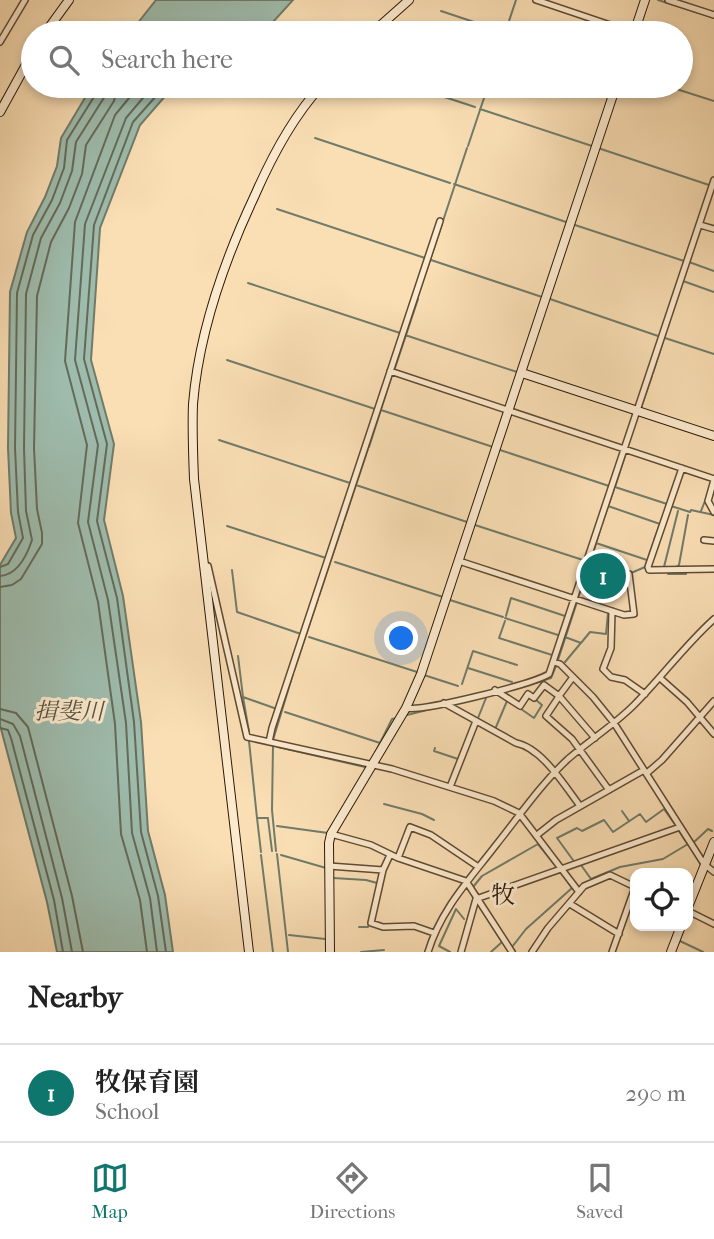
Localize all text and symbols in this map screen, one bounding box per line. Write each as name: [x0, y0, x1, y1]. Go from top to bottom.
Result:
search box: [21, 21, 693, 98]
icon: search: [45, 41, 83, 79]
text: Search here: [101, 44, 233, 75]
pin: 1: [580, 550, 626, 602]
your location: [384, 621, 418, 655]
water label: 揖斐川: [35, 698, 107, 725]
map controls: [630, 868, 693, 931]
button: locate: [630, 868, 693, 931]
district label: 牧: [491, 881, 515, 909]
text: Nearby: [28, 980, 123, 1015]
text: 牧保育園: [95, 1067, 199, 1098]
text: 1: [47, 1080, 55, 1107]
text: 290 m: [625, 1080, 686, 1107]
text: School: [95, 1098, 159, 1125]
tab: Map: [91, 1159, 129, 1223]
tab: Directions: [310, 1159, 395, 1223]
tab: Saved: [576, 1159, 623, 1223]

